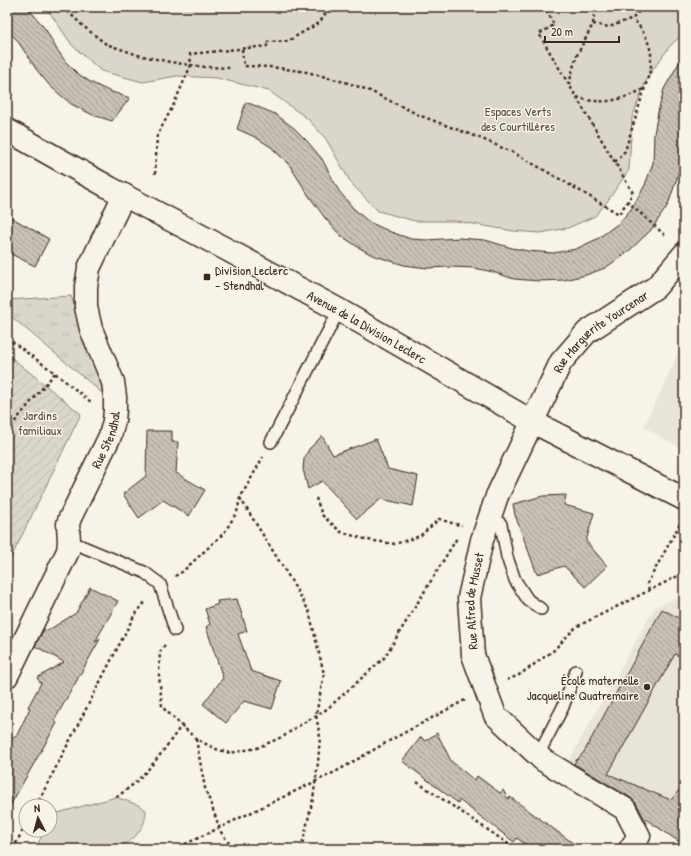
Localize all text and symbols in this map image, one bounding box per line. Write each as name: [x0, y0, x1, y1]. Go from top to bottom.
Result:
scale bar: [545, 18, 619, 44]
text: 20 m: [551, 23, 573, 40]
park label: Espaces Verts des Courtillères: [481, 102, 555, 135]
place label: Division Leclerc - Stendhal: [215, 261, 288, 294]
marker: Division Leclerc - Stendhal: [202, 272, 212, 282]
street label: Avenue de la Division Leclerc: [304, 286, 430, 367]
street label: Rue Marguerite Yourcenar: [548, 286, 651, 376]
park label: Jardins familiaux: [18, 406, 62, 439]
street label: Rue Stendhal: [87, 410, 124, 471]
street label: Rue Alfred de Musset: [460, 550, 488, 650]
place label: École maternelle Jacqueline Quatremaire: [527, 671, 639, 704]
marker: École maternelle Jacqueline Quatremaire: [642, 682, 652, 692]
north arrow: [18, 798, 58, 838]
text: N: [33, 801, 41, 815]

